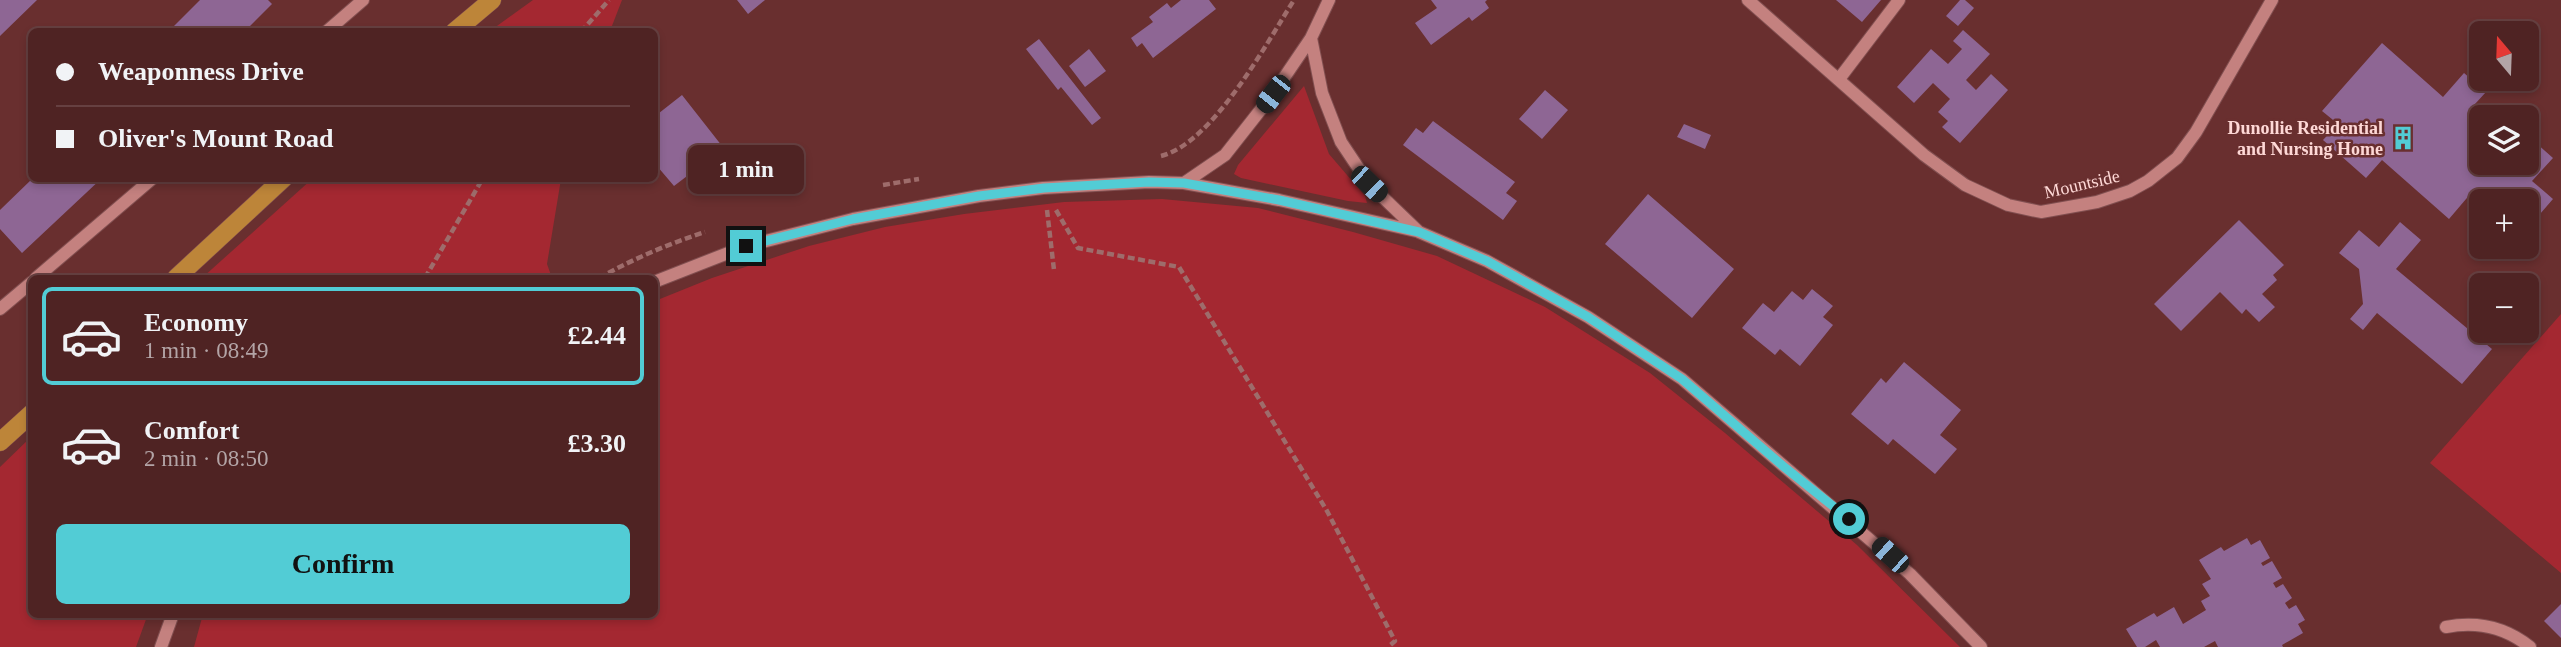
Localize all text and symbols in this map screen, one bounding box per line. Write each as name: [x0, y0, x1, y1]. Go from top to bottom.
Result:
north arrow: [2469, 21, 2539, 91]
map controls: [2469, 21, 2539, 343]
text: Weaponness Drive: [98, 57, 304, 86]
car: [1252, 71, 1295, 117]
button: layers: [2469, 105, 2539, 175]
place label: Dunollie Residential and Nursing Home: [2227, 118, 2383, 159]
text: Oliver's Mount Road: [98, 124, 333, 153]
building icon: Dunollie Residential and Nursing Home: [2389, 124, 2417, 152]
callout: 1 min: [688, 145, 804, 194]
text: 1 min: [718, 157, 774, 182]
car: [1347, 162, 1392, 206]
street label: Mountside: [2042, 166, 2122, 202]
button: +: [2469, 189, 2539, 259]
route end: [730, 230, 762, 262]
button: −: [2469, 273, 2539, 343]
icon: car: [60, 305, 123, 368]
text: Economy: [144, 308, 248, 337]
text: £2.44: [568, 321, 626, 350]
text: 1 min · 08:49: [144, 338, 269, 363]
icon: car: [60, 413, 123, 476]
text: Comfort: [144, 416, 239, 445]
text: £3.30: [568, 429, 626, 458]
text: 2 min · 08:50: [144, 446, 269, 471]
route start: [1833, 503, 1865, 535]
button: Confirm: [56, 524, 630, 604]
car: [1868, 533, 1913, 577]

